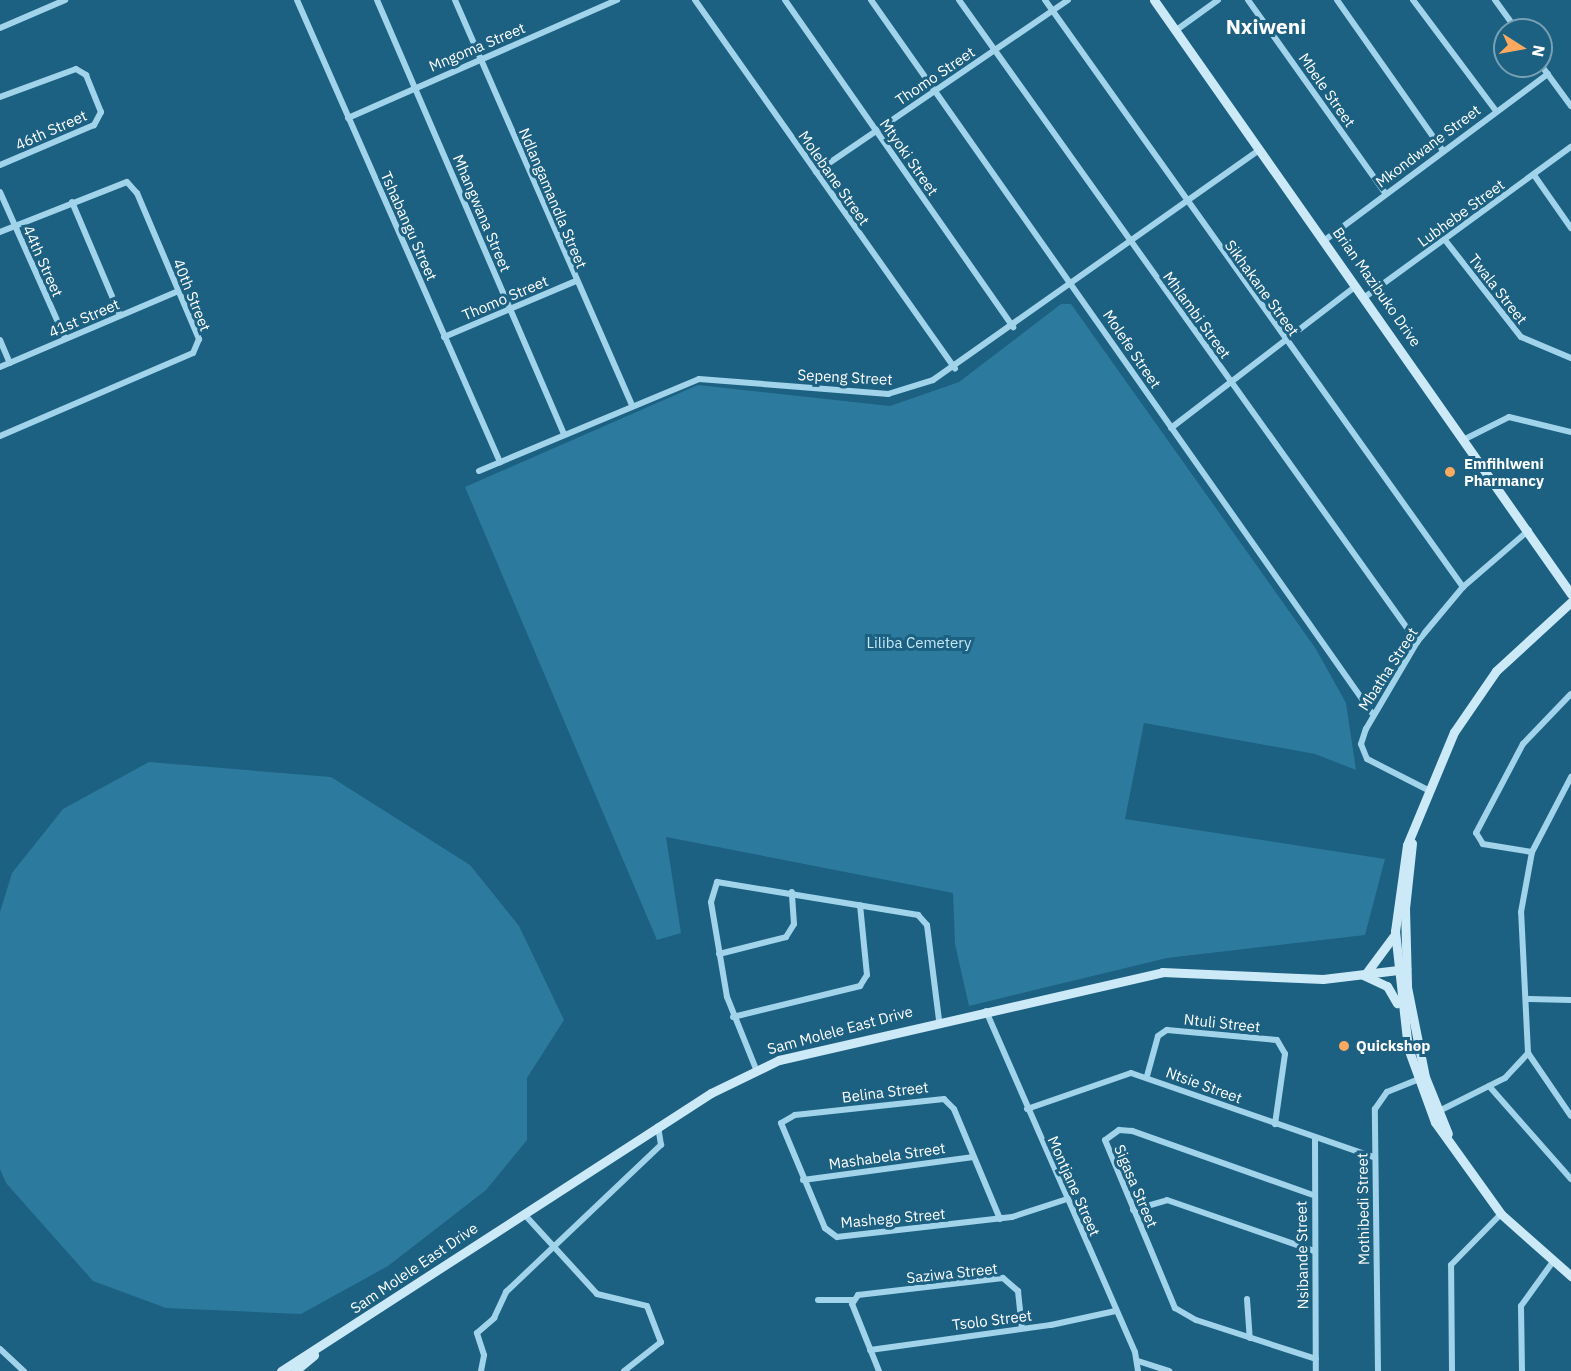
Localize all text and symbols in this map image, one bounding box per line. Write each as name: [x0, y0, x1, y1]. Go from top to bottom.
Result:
district label: Nxiweni: [1226, 13, 1306, 39]
north arrow: [1493, 18, 1553, 78]
street label: Mngoma Street: [426, 19, 528, 75]
street label: Thomo Street: [892, 43, 978, 109]
text: N: [1528, 43, 1550, 59]
street label: Mbele Street: [1295, 50, 1359, 130]
street label: Mkondwane Street: [1372, 101, 1484, 191]
street label: 46th Street: [12, 106, 90, 154]
street label: Mtyoki Street: [876, 115, 942, 199]
street label: Ndlangamandla Street: [515, 125, 591, 271]
street label: Molebane Street: [795, 127, 873, 229]
street label: Mhangwana Street: [449, 152, 515, 274]
street label: Tshabangu Street: [377, 169, 441, 283]
street label: Lubhebe Street: [1414, 175, 1508, 251]
street label: 44th Street: [19, 222, 67, 300]
street label: Brian Mazibuko Drive: [1329, 224, 1425, 350]
street label: Sikhakane Street: [1221, 237, 1303, 339]
street label: Twala Street: [1465, 250, 1531, 328]
street label: 40th Street: [169, 256, 215, 334]
street label: Mhlambi Street: [1159, 268, 1235, 362]
street label: Thomo Street: [459, 272, 551, 324]
street label: 41st Street: [46, 295, 122, 341]
street label: Molefe Street: [1099, 306, 1165, 392]
street label: Sepeng Street: [797, 366, 893, 388]
place label: Emfihlweni Pharmancy: [1464, 454, 1544, 489]
marker: Emfihlweni Pharmancy: [1441, 463, 1459, 481]
street label: Mbatha Street: [1354, 624, 1422, 714]
park label: Liliba Cemetery: [867, 634, 971, 652]
street label: Sam Molele East Drive: [765, 1002, 915, 1058]
street label: Ntuli Street: [1183, 1010, 1261, 1036]
place label: Quickshop: [1356, 1037, 1430, 1055]
marker: Quickshop: [1337, 1039, 1351, 1053]
street label: Ntsie Street: [1163, 1063, 1245, 1107]
street label: Belina Street: [841, 1078, 929, 1106]
street label: Montjane Street: [1044, 1133, 1104, 1239]
street label: Mashabela Street: [827, 1139, 947, 1173]
street label: Sigasa Street: [1110, 1142, 1162, 1230]
street label: Mothibedi Street: [1353, 1153, 1373, 1265]
street label: Nsibande Street: [1292, 1201, 1312, 1309]
street label: Mashego Street: [840, 1204, 946, 1232]
street label: Sam Molele East Drive: [347, 1219, 481, 1317]
street label: Saziwa Street: [906, 1259, 998, 1287]
street label: Tsolo Street: [951, 1306, 1033, 1334]

